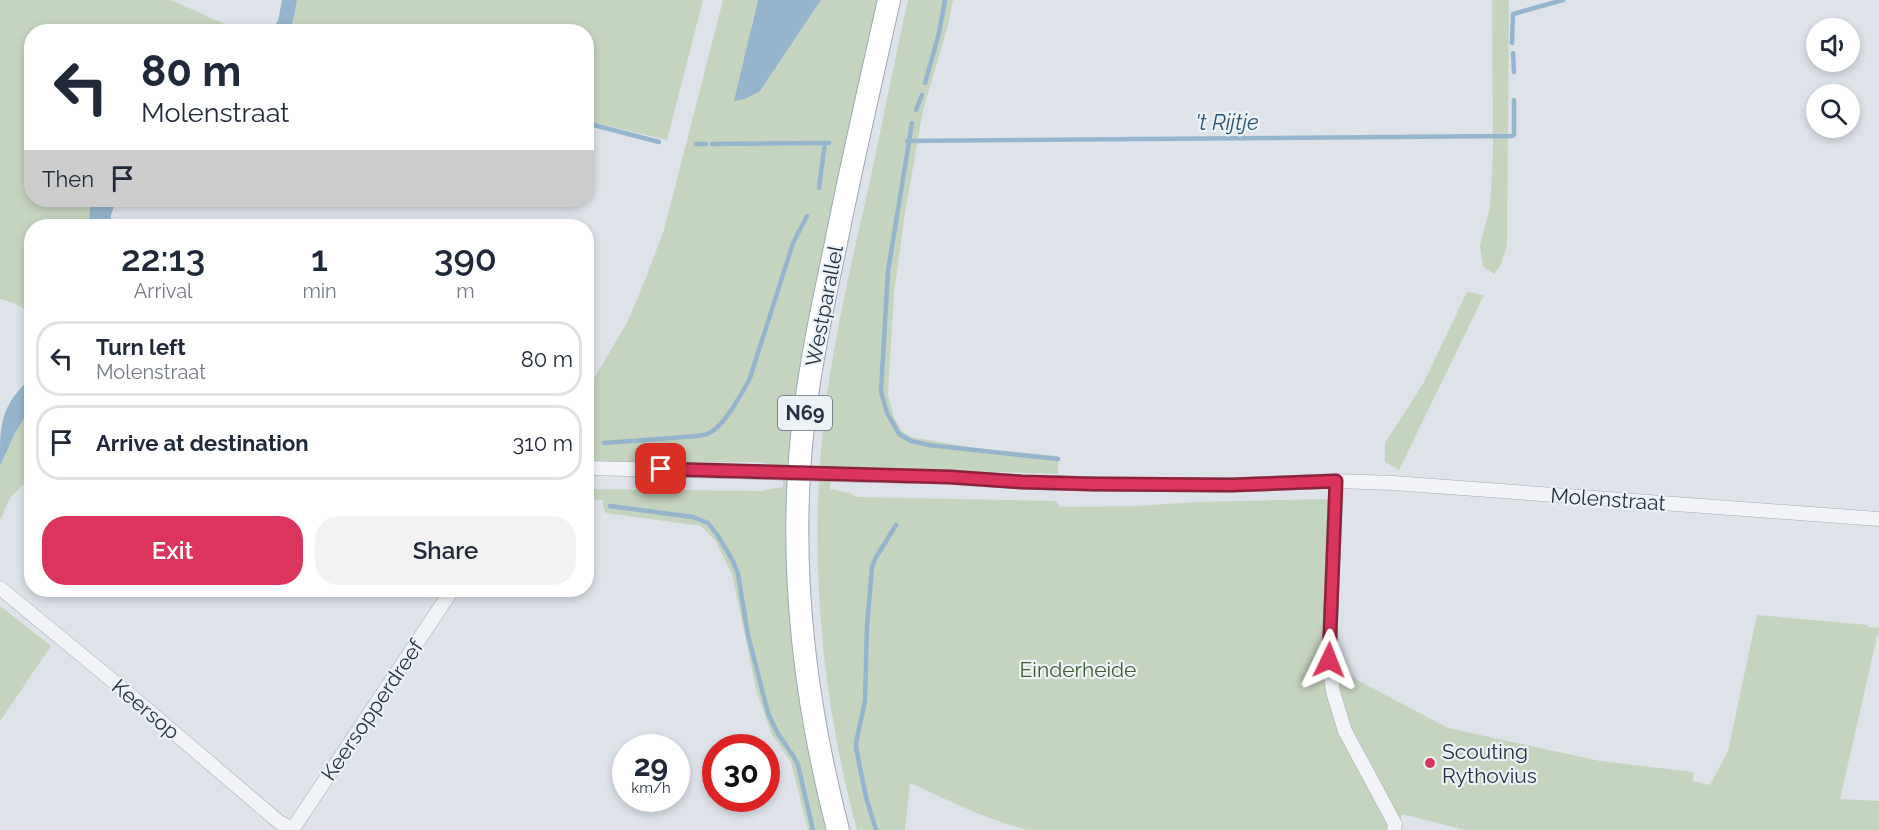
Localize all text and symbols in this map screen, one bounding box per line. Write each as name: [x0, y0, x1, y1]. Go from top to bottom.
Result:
map controls: [1806, 18, 1860, 138]
button: sound: [1806, 18, 1860, 72]
text: 80 m: [141, 47, 241, 96]
icon: left: [42, 48, 120, 126]
button: search: [1806, 84, 1860, 138]
text: Molenstraat: [141, 97, 289, 128]
water label: 't Rijtje: [1195, 109, 1259, 135]
icon: arrive: [106, 162, 139, 195]
text: Then: [42, 166, 94, 192]
text: 22:13: [121, 237, 205, 279]
text: 1: [311, 237, 328, 279]
text: 390: [434, 237, 497, 279]
street label: Westparallel: [800, 243, 848, 369]
text: Arrival: [134, 279, 193, 303]
text: min: [302, 279, 337, 303]
text: m: [456, 279, 475, 303]
text: Turn left: [96, 334, 186, 360]
icon: left: [45, 342, 78, 375]
text: 80 m: [521, 346, 573, 372]
text: Molenstraat: [96, 360, 206, 384]
road number: N69: [778, 396, 832, 430]
icon: arrive: [45, 426, 78, 459]
text: Arrive at destination: [96, 430, 309, 456]
text: 310 m: [513, 430, 573, 456]
pin: [635, 443, 686, 494]
icon: arrive: [644, 452, 677, 485]
street label: Molenstraat: [1550, 483, 1666, 515]
button: Exit: [42, 516, 303, 585]
button: Share: [315, 516, 576, 585]
position arrow: [1297, 628, 1361, 692]
street label: Keersopperdreef: [316, 634, 429, 785]
park label: Einderheide: [1020, 657, 1136, 682]
street label: Keersop: [107, 674, 185, 744]
speed limit sign: 30: [702, 734, 780, 812]
place label: Scouting Rythovius: [1442, 739, 1537, 788]
text: 29: [634, 748, 668, 783]
marker: Scouting Rythovius: [1423, 756, 1437, 770]
text: km/h: [631, 779, 671, 797]

